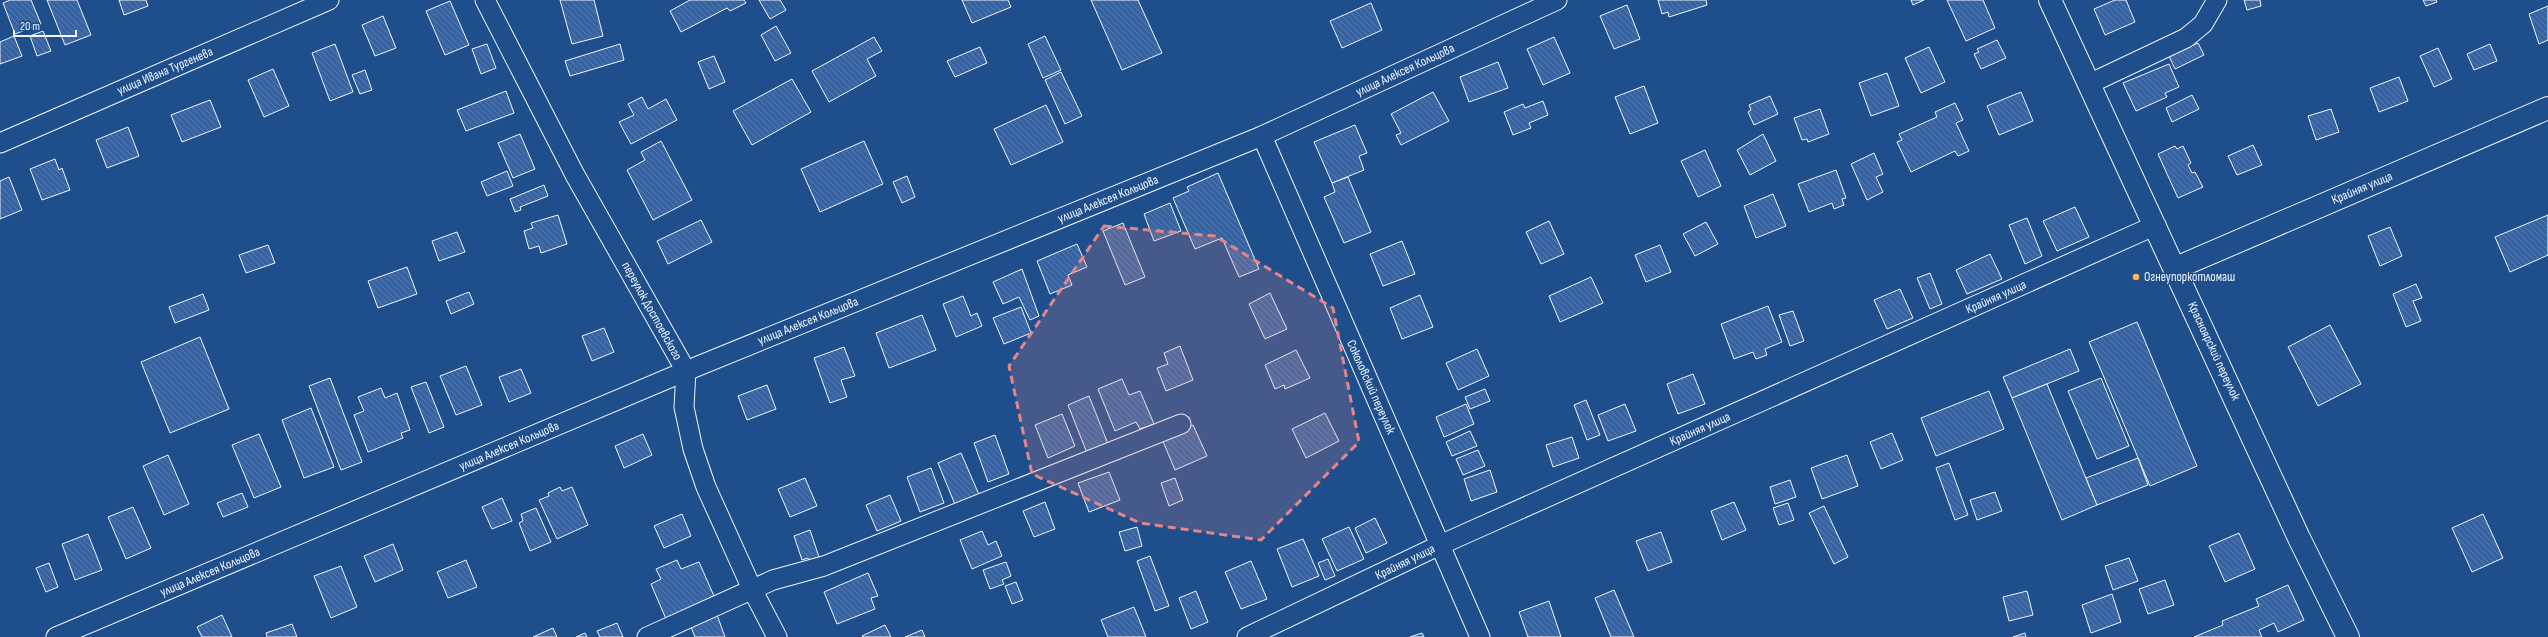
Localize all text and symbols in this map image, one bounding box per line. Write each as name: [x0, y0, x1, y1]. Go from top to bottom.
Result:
scale bar: [14, 12, 76, 38]
text: 20 m: [20, 19, 40, 34]
street label: улица Алексея Кольцова: [1353, 40, 1457, 100]
street label: улица Ивана Тургенева: [114, 44, 216, 98]
street label: Крайняя улица: [2329, 168, 2395, 208]
street label: улица Алексея Кольцова: [1055, 172, 1161, 226]
street label: переулок Достоевского: [618, 259, 686, 363]
place label: Огнеупоркотломаш: [2144, 269, 2235, 285]
marker: Огнеупоркотломаш: [2131, 272, 2141, 282]
street label: Крайняя улица: [1963, 277, 2029, 317]
street label: улица Алексея Кольцова: [755, 294, 861, 348]
street label: Красноярский переулок: [2184, 299, 2244, 403]
street label: Соколовский переулок: [1343, 337, 1399, 437]
street label: Крайняя улица: [1667, 409, 1733, 449]
street label: улица Алексея Кольцова: [457, 418, 561, 474]
street label: Крайняя улица: [1372, 541, 1438, 583]
street label: улица Алексея Кольцова: [158, 544, 262, 600]

